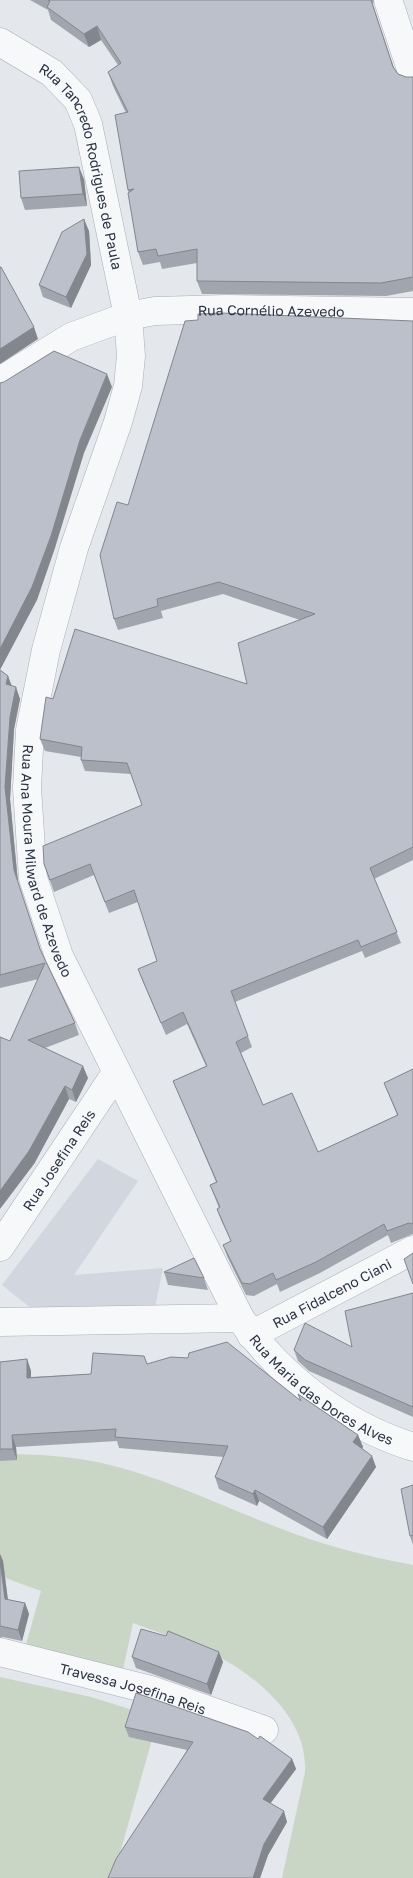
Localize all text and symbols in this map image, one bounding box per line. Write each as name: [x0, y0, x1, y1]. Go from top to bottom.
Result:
street label: Rua Tancredo Rodrigues de Paula: [37, 59, 127, 271]
street label: Rua Cornélio Azevedo: [198, 300, 345, 319]
street label: Rua Ana Moura Milward de Azevedo: [18, 744, 76, 980]
street label: Rua Josefina Reis: [18, 1106, 98, 1214]
street label: Rua Fidalceno Ciani: [269, 1255, 394, 1331]
street label: Rua Maria das Dores Alves: [246, 1330, 396, 1448]
street label: Travessa Josefina Reis: [58, 1659, 209, 1717]

